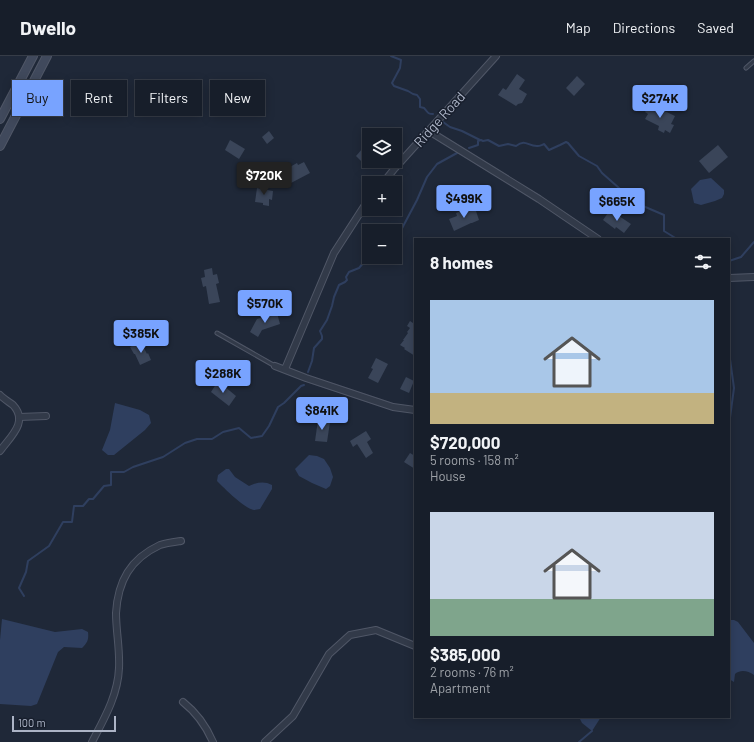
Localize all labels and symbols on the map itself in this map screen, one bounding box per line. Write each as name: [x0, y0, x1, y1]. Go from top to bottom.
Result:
pin: $274K: [632, 85, 688, 119]
street label: Ridge Road: [410, 88, 468, 150]
pin: $720K: [236, 162, 292, 196]
pin: $499K: [436, 185, 492, 219]
pin: $665K: [589, 188, 645, 222]
pin: $570K: [237, 290, 293, 324]
pin: $385K: [113, 320, 169, 354]
pin: $288K: [195, 360, 251, 394]
pin: $841K: [294, 397, 350, 431]
scale bar: [12, 714, 116, 733]

